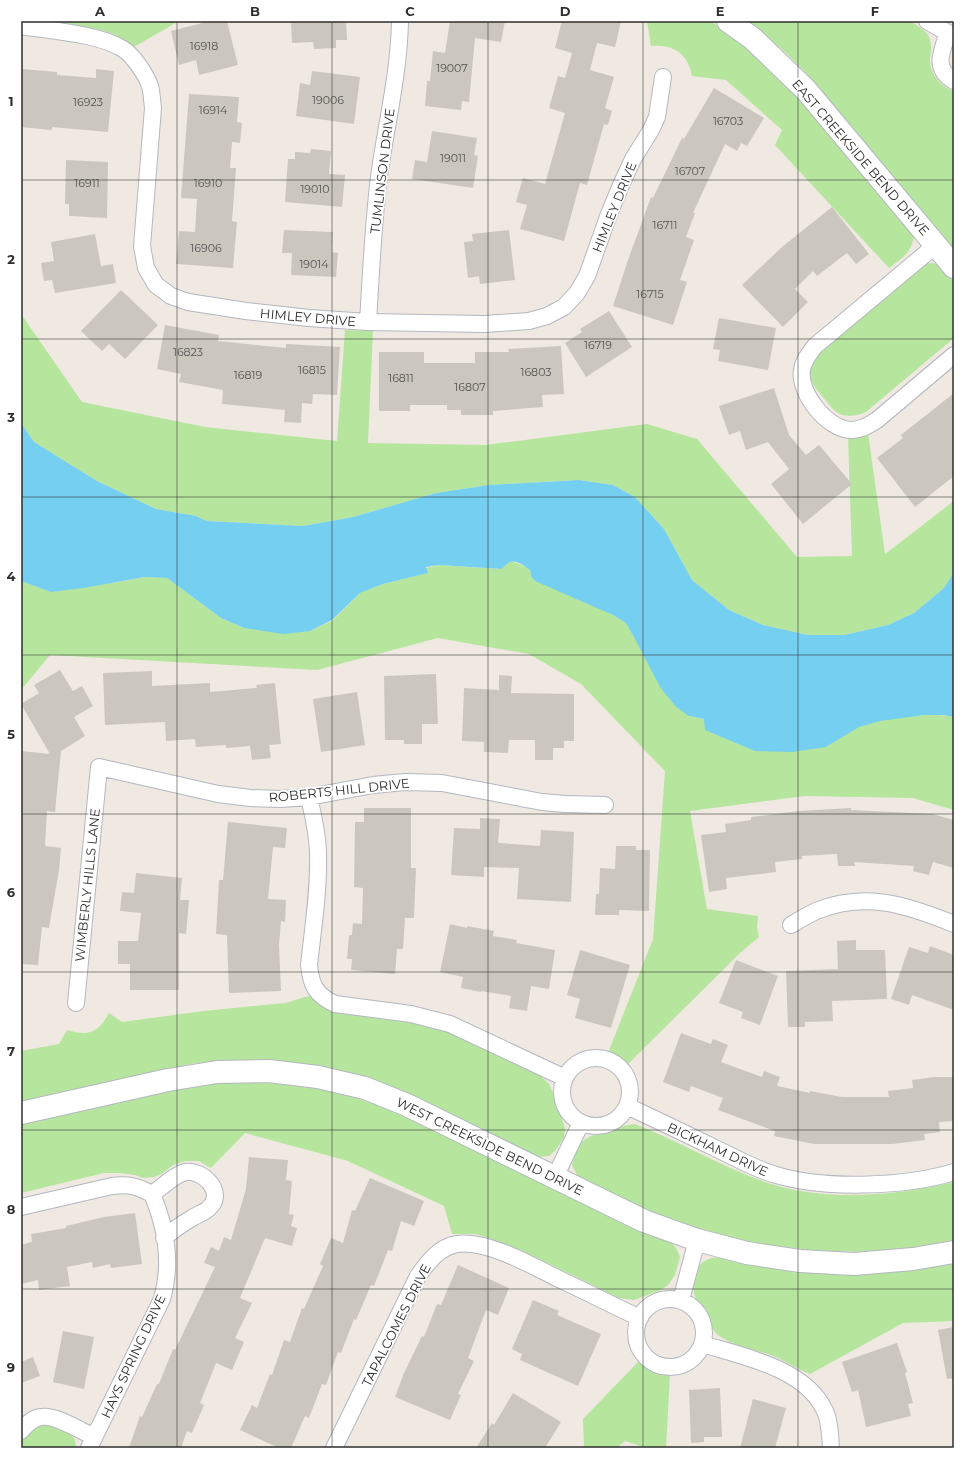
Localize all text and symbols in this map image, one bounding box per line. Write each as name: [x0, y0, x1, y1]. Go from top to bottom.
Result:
text: A: [94, 3, 106, 19]
text: B: [250, 3, 260, 19]
text: C: [405, 3, 415, 19]
text: D: [560, 3, 571, 19]
text: E: [716, 3, 725, 19]
text: F: [871, 3, 879, 19]
house number: 16918: [190, 39, 218, 53]
house number: 19007: [436, 61, 468, 75]
street label: EAST CREEKSIDE BEND DRIVE: [789, 76, 933, 238]
text: 1: [8, 93, 14, 109]
house number: 19006: [312, 93, 344, 107]
house number: 16923: [73, 95, 103, 109]
house number: 16914: [199, 103, 228, 117]
street label: TUMLINSON DRIVE: [366, 107, 398, 235]
house number: 16703: [713, 114, 743, 128]
house number: 19011: [440, 151, 466, 165]
street label: HIMLEY DRIVE: [589, 159, 639, 255]
house number: 16707: [675, 164, 705, 178]
house number: 16911: [74, 176, 100, 190]
house number: 16910: [194, 176, 222, 190]
house number: 19010: [300, 182, 330, 196]
house number: 16711: [652, 218, 678, 232]
house number: 16906: [190, 241, 222, 255]
text: 2: [7, 251, 15, 267]
house number: 19014: [299, 257, 329, 271]
house number: 16715: [636, 287, 664, 301]
street label: HIMLEY DRIVE: [259, 305, 357, 329]
house number: 16719: [584, 338, 612, 352]
house number: 16823: [173, 345, 203, 359]
house number: 16815: [298, 363, 326, 377]
house number: 16803: [520, 365, 552, 379]
house number: 16819: [234, 368, 262, 382]
house number: 16811: [388, 371, 414, 385]
house number: 16807: [454, 380, 486, 394]
text: 3: [6, 409, 15, 425]
text: 4: [7, 568, 16, 584]
text: 5: [7, 726, 15, 742]
street label: ROBERTS HILL DRIVE: [268, 775, 410, 805]
street label: WIMBERLY HILLS LANE: [71, 807, 103, 963]
text: 6: [7, 884, 16, 900]
text: 7: [7, 1043, 15, 1059]
street label: WEST CREEKSIDE BEND DRIVE: [394, 1094, 586, 1198]
street label: BICKHAM DRIVE: [665, 1119, 771, 1179]
text: 8: [7, 1201, 16, 1217]
street label: TAPALCOMES DRIVE: [358, 1261, 434, 1389]
street label: HAYS SPRING DRIVE: [97, 1292, 169, 1420]
text: 9: [7, 1359, 15, 1375]

